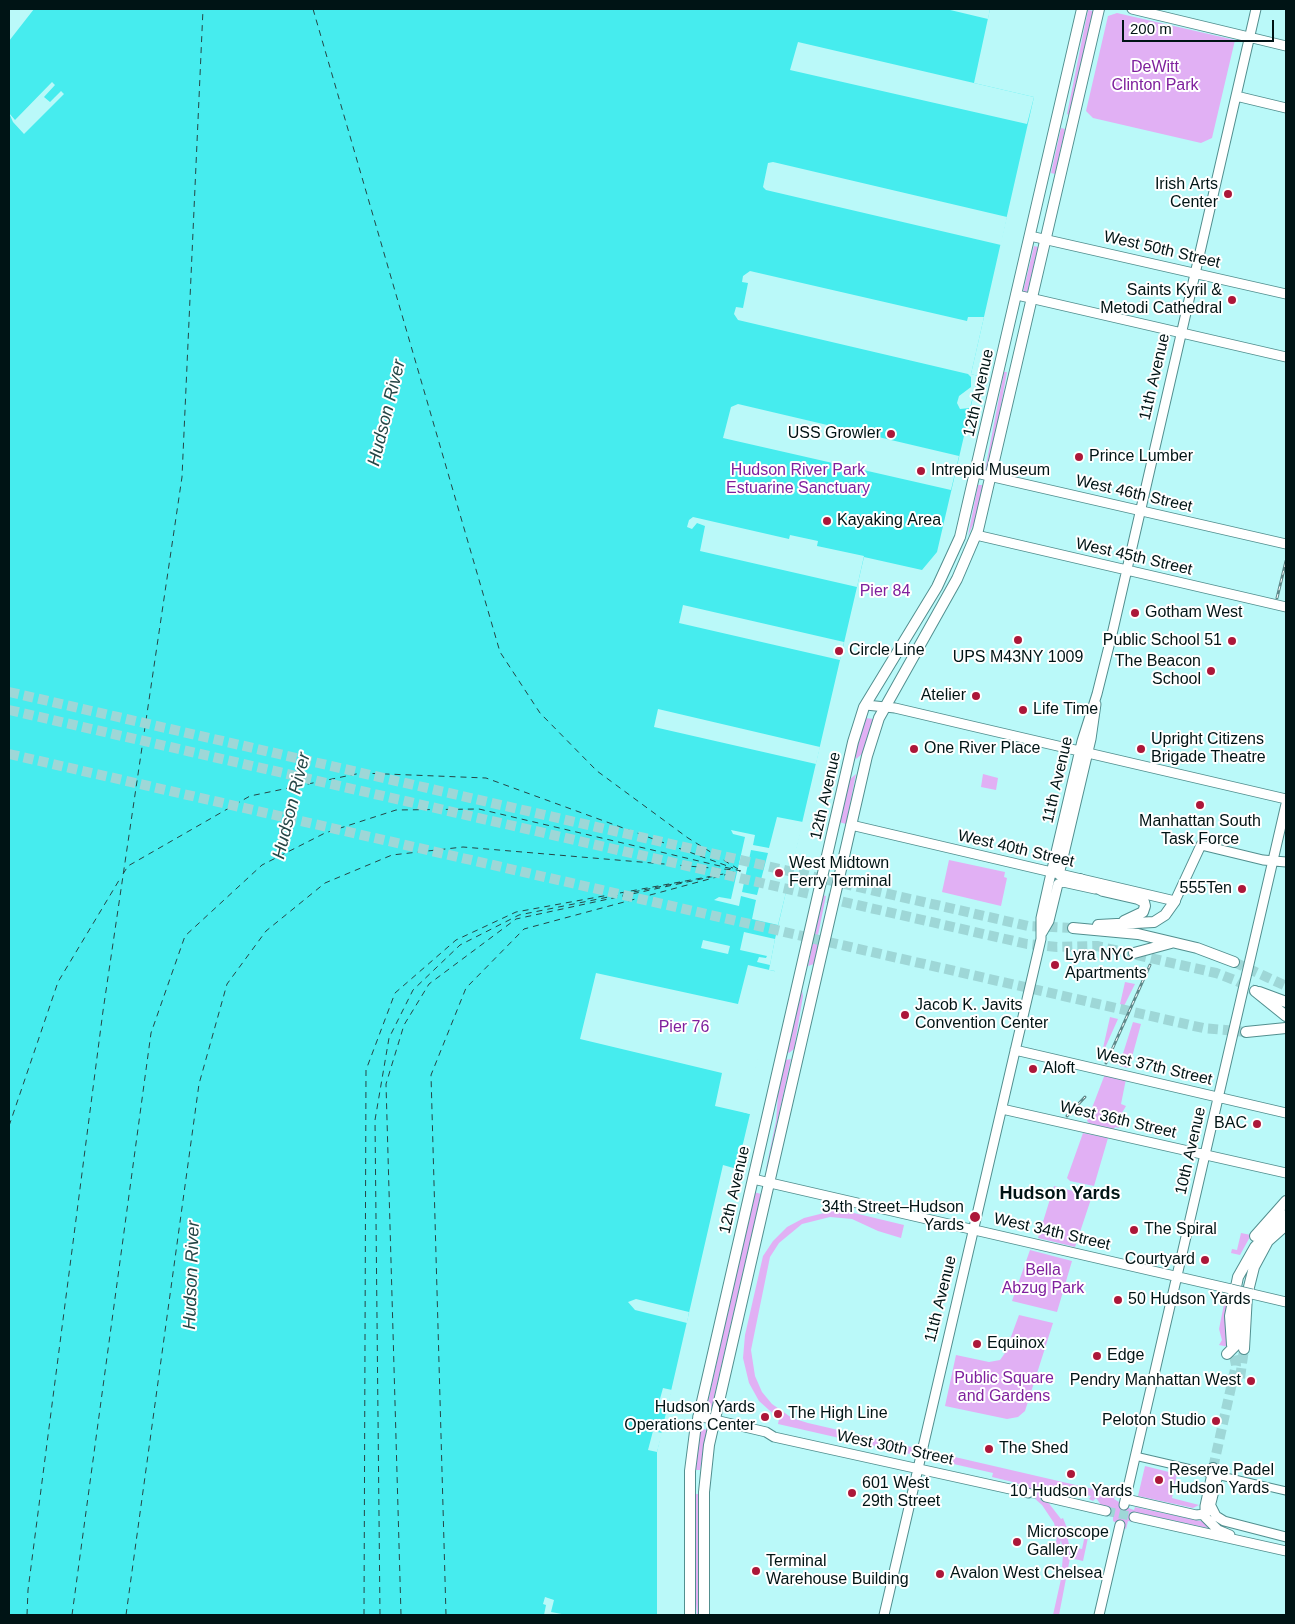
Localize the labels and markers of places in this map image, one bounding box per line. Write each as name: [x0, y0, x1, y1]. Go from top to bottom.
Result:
place label: Irish Arts Center: [1155, 175, 1218, 213]
marker: Irish Arts Center: [1222, 188, 1234, 200]
place label: Saints Kyril & Metodi Cathedral: [1100, 281, 1222, 319]
marker: Saints Kyril & Metodi Cathedral: [1226, 294, 1238, 306]
place label: USS Growler: [788, 424, 881, 444]
marker: USS Growler: [885, 428, 897, 440]
place label: Prince Lumber: [1089, 447, 1193, 467]
marker: Prince Lumber: [1073, 451, 1085, 463]
place label: Intrepid Museum: [931, 461, 1050, 481]
marker: Intrepid Museum: [915, 465, 927, 477]
place label: Kayaking Area: [837, 511, 941, 531]
marker: Kayaking Area: [821, 515, 833, 527]
place label: Gotham West: [1145, 603, 1243, 623]
marker: Gotham West: [1129, 607, 1141, 619]
place label: Public School 51: [1103, 631, 1222, 651]
marker: UPS M43NY 1009: [1012, 634, 1024, 646]
marker: Public School 51: [1226, 635, 1238, 647]
place label: Circle Line: [849, 641, 925, 661]
marker: Circle Line: [833, 645, 845, 657]
place label: UPS M43NY 1009: [953, 648, 1083, 668]
place label: The Beacon School: [1115, 652, 1201, 690]
marker: The Beacon School: [1205, 665, 1217, 677]
place label: Atelier: [921, 686, 966, 706]
marker: Atelier: [970, 690, 982, 702]
place label: Life Time: [1033, 700, 1098, 720]
marker: Life Time: [1017, 704, 1029, 716]
place label: Upright Citizens Brigade Theatre: [1151, 730, 1266, 768]
place label: One River Place: [924, 739, 1040, 759]
marker: One River Place: [908, 743, 920, 755]
marker: Upright Citizens Brigade Theatre: [1135, 743, 1147, 755]
marker: Manhattan South Task Force: [1194, 799, 1206, 811]
place label: Manhattan South Task Force: [1139, 812, 1261, 850]
place label: West Midtown Ferry Terminal: [789, 854, 891, 892]
marker: West Midtown Ferry Terminal: [773, 867, 785, 879]
place label: 555Ten: [1180, 879, 1232, 899]
marker: 555Ten: [1236, 883, 1248, 895]
place label: Lyra NYC Apartments: [1065, 946, 1147, 984]
marker: Lyra NYC Apartments: [1049, 959, 1061, 971]
place label: Jacob K. Javits Convention Center: [915, 996, 1048, 1034]
marker: Jacob K. Javits Convention Center: [899, 1009, 911, 1021]
place label: Aloft: [1043, 1059, 1075, 1079]
marker: Aloft: [1027, 1063, 1039, 1075]
place label: BAC: [1214, 1114, 1247, 1134]
marker: BAC: [1251, 1118, 1263, 1130]
place label: 34th Street–Hudson Yards: [822, 1198, 964, 1236]
marker: 34th Street–Hudson Yards: [968, 1210, 982, 1224]
place label: The Spiral: [1144, 1220, 1217, 1240]
marker: The Spiral: [1128, 1224, 1140, 1236]
place label: Courtyard: [1125, 1250, 1195, 1270]
marker: Courtyard: [1199, 1254, 1211, 1266]
place label: 50 Hudson Yards: [1128, 1290, 1250, 1310]
marker: 50 Hudson Yards: [1112, 1294, 1124, 1306]
place label: Equinox: [987, 1334, 1045, 1354]
marker: Equinox: [971, 1338, 983, 1350]
place label: Edge: [1107, 1346, 1144, 1366]
marker: Edge: [1091, 1350, 1103, 1362]
place label: Pendry Manhattan West: [1070, 1371, 1241, 1391]
marker: Pendry Manhattan West: [1245, 1375, 1257, 1387]
place label: Hudson Yards Operations Center: [624, 1398, 755, 1436]
place label: The High Line: [788, 1404, 888, 1424]
marker: The High Line: [772, 1408, 784, 1420]
marker: Hudson Yards Operations Center: [759, 1411, 771, 1423]
place label: Peloton Studio: [1102, 1411, 1206, 1431]
marker: Peloton Studio: [1210, 1415, 1222, 1427]
place label: The Shed: [999, 1439, 1068, 1459]
marker: The Shed: [983, 1443, 995, 1455]
place label: Reserve Padel Hudson Yards: [1169, 1461, 1274, 1499]
marker: 10 Hudson Yards: [1065, 1468, 1077, 1480]
place label: 601 West 29th Street: [862, 1474, 940, 1512]
marker: Reserve Padel Hudson Yards: [1153, 1474, 1165, 1486]
place label: 10 Hudson Yards: [1010, 1482, 1132, 1502]
marker: 601 West 29th Street: [846, 1487, 858, 1499]
place label: Microscope Gallery: [1027, 1523, 1109, 1561]
marker: Microscope Gallery: [1011, 1536, 1023, 1548]
place label: Terminal Warehouse Building: [766, 1552, 909, 1590]
place label: Avalon West Chelsea: [950, 1564, 1102, 1584]
marker: Terminal Warehouse Building: [750, 1565, 762, 1577]
marker: Avalon West Chelsea: [934, 1568, 946, 1580]

